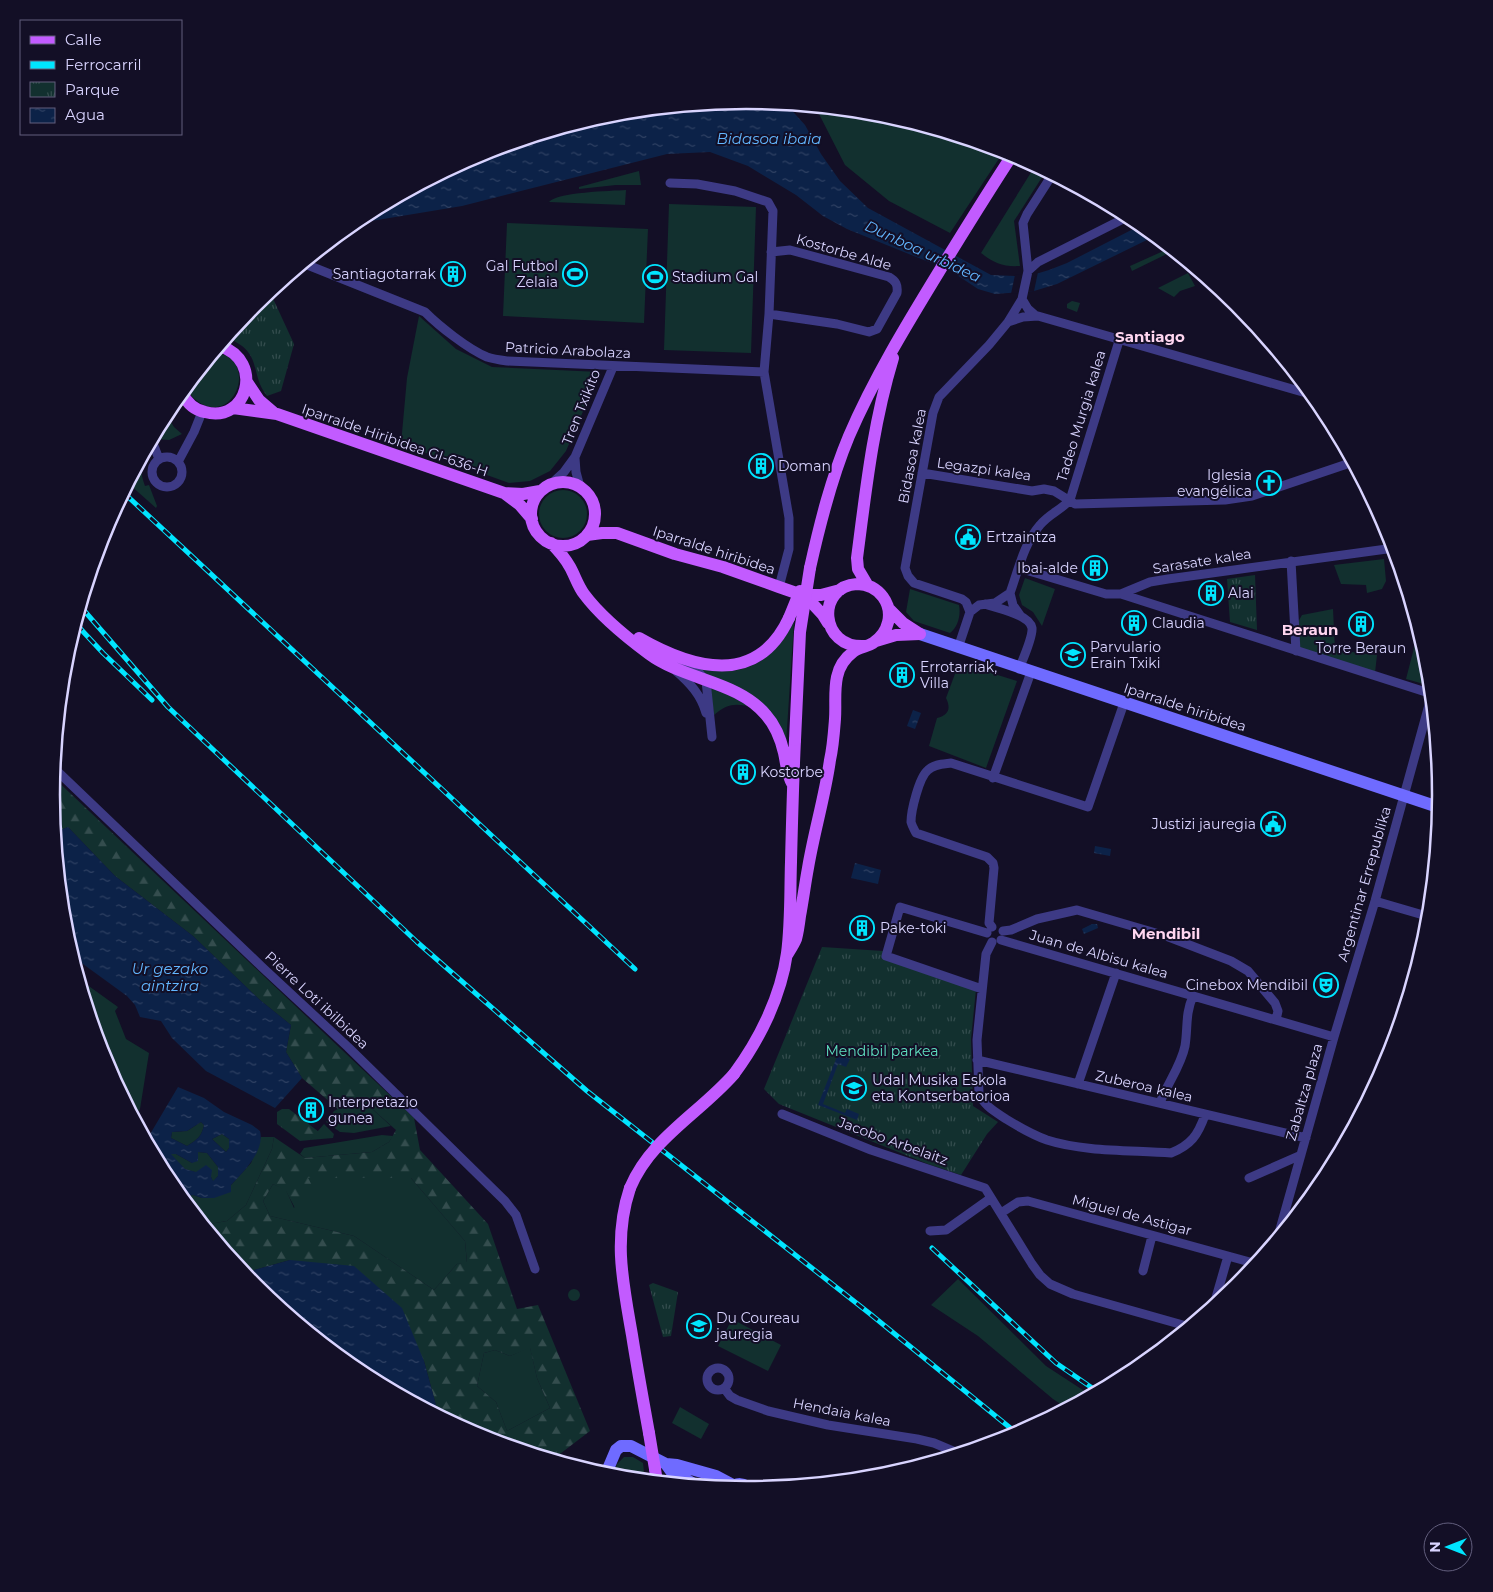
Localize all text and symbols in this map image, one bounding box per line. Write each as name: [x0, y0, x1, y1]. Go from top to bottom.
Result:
legend: [20, 20, 182, 135]
text: Calle: [65, 30, 102, 49]
text: Ferrocarril: [65, 55, 142, 74]
text: Parque: [65, 80, 120, 99]
text: Agua: [65, 105, 105, 124]
water label: Bidasoa ibaia: [716, 129, 822, 148]
water label: Dunboa urbidea: [862, 216, 984, 286]
street label: Kostorbe Alde: [794, 230, 894, 274]
place label: Gal Futbol Zelaia: [486, 257, 558, 291]
building icon: Santiagotarrak: [440, 261, 466, 287]
sports icon: Gal Futbol Zelaia: [562, 261, 588, 287]
sports icon: Stadium Gal: [642, 264, 668, 290]
place label: Santiagotarrak: [333, 265, 437, 283]
place label: Stadium Gal: [672, 268, 758, 286]
district label: Santiago: [1115, 327, 1185, 346]
street label: Patricio Arabolaza: [505, 338, 631, 362]
street label: Tadeo Murgia kalea: [1052, 348, 1110, 484]
street label: Tren Txikito: [558, 366, 604, 447]
street label: Iparralde Hiribidea GI-636-H: [300, 400, 490, 480]
street label: Bidasoa kalea: [894, 407, 930, 505]
building icon: Doman: [748, 453, 774, 479]
street label: Legazpi kalea: [936, 453, 1032, 485]
place label: Doman: [778, 457, 831, 475]
place label: Iglesia evangélica: [1177, 466, 1252, 500]
church icon: Iglesia evangélica: [1256, 470, 1282, 496]
street label: Iparralde hiribidea: [650, 522, 778, 578]
public building icon: Ertzaintza: [955, 524, 981, 550]
place label: Ertzaintza: [986, 528, 1057, 546]
street label: Sarasate kalea: [1151, 544, 1253, 578]
building icon: Ibai-alde: [1082, 555, 1108, 581]
place label: Ibai-alde: [1017, 559, 1078, 577]
building icon: Alai: [1198, 580, 1224, 606]
place label: Alai: [1228, 584, 1254, 602]
building icon: Claudia: [1121, 610, 1147, 636]
building icon: Torre Beraun: [1348, 611, 1374, 637]
place label: Claudia: [1152, 614, 1205, 632]
district label: Beraun: [1282, 620, 1338, 639]
place label: Parvulario Erain Txiki: [1090, 638, 1161, 672]
place label: Torre Beraun: [1316, 639, 1406, 657]
school or university icon: Parvulario Erain Txiki: [1060, 642, 1086, 668]
place label: Errotarriak, Villa: [920, 658, 997, 692]
building icon: Errotarriak, Villa: [889, 662, 915, 688]
street label: Iparralde hiribidea: [1121, 679, 1249, 735]
building icon: Kostorbe: [730, 759, 756, 785]
place label: Kostorbe: [760, 763, 823, 781]
street label: Argentinar Errepublika: [1333, 804, 1395, 964]
public building icon: Justizi jauregia: [1260, 811, 1286, 837]
place label: Justizi jauregia: [1151, 815, 1256, 833]
building icon: Pake-toki: [849, 915, 875, 941]
place label: Pake-toki: [880, 919, 947, 937]
district label: Mendibil: [1132, 924, 1200, 943]
street label: Juan de Albisu kalea: [1027, 925, 1170, 982]
street label: Pierre Loti ibilbidea: [261, 947, 373, 1053]
water label: Ur gezako aintzira: [132, 959, 208, 995]
theatre icon: Cinebox Mendibil: [1313, 972, 1339, 998]
place label: Cinebox Mendibil: [1186, 976, 1308, 994]
street label: Zabaltza plaza: [1282, 1041, 1326, 1143]
park label: Mendibil parkea: [825, 1042, 939, 1060]
street label: Zuberoa kalea: [1094, 1066, 1194, 1106]
place label: Udal Musika Eskola eta Kontserbatorioa: [872, 1071, 1010, 1105]
school or university icon: Udal Musika Eskola eta Kontserbatorioa: [841, 1075, 867, 1101]
place label: Interpretazio gunea: [328, 1093, 418, 1127]
building icon: Interpretazio gunea: [298, 1097, 324, 1123]
street label: Jacobo Arbelaitz: [835, 1112, 950, 1169]
street label: Miguel de Astigar: [1070, 1190, 1194, 1240]
place label: Du Coureau jauregia: [714, 1309, 800, 1343]
school or university icon: Du Coureau jauregia: [686, 1313, 712, 1339]
street label: Hendaia kalea: [791, 1394, 893, 1430]
north arrow: [1423, 1522, 1473, 1572]
text: N: [1426, 1541, 1444, 1553]

